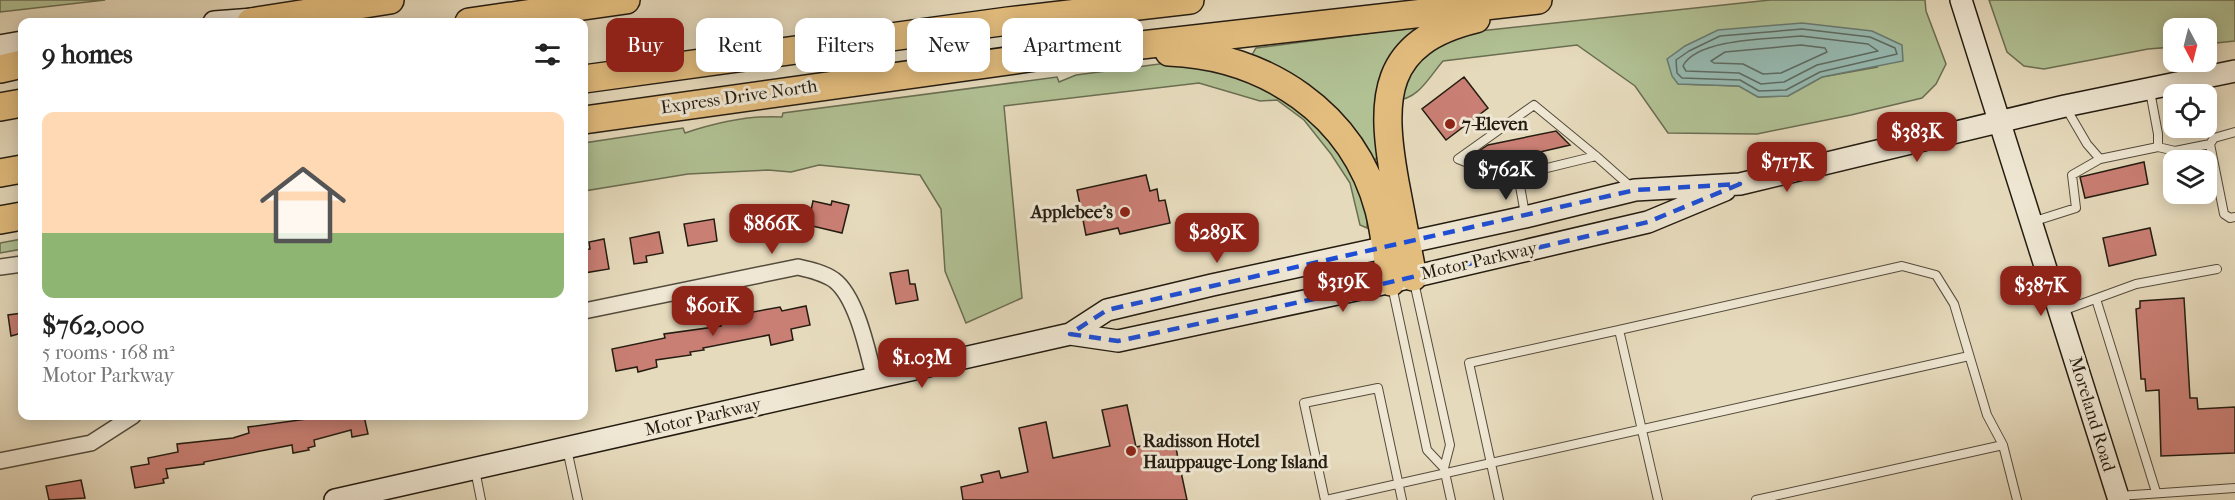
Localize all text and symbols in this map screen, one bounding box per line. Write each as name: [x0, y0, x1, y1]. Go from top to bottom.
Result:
chip: Buy: [606, 18, 684, 72]
chip: Rent: [696, 18, 783, 72]
chip: Filters: [795, 18, 895, 72]
chip: New: [907, 18, 990, 72]
chip: Apartment: [1002, 18, 1143, 72]
north arrow: [2163, 18, 2217, 72]
map controls: [2163, 18, 2217, 204]
icon: filters: [531, 38, 564, 71]
text: 9 homes: [42, 39, 133, 70]
street label: Express Drive North: [659, 76, 819, 118]
button: locate: [2163, 84, 2217, 138]
pin: $383K: [1875, 112, 1959, 163]
place label: 7-Eleven: [1461, 114, 1528, 135]
marker: 7-Eleven: [1443, 117, 1457, 131]
text: $383K: [1891, 120, 1943, 143]
pin: $717K: [1745, 142, 1829, 193]
pin: $762K: [1464, 150, 1548, 201]
text: $717K: [1761, 150, 1813, 173]
button: layers: [2163, 150, 2217, 204]
icon: home: [249, 151, 357, 259]
text: $762K: [1478, 158, 1534, 181]
place label: Applebee's: [1030, 202, 1113, 223]
pin: $866K: [730, 204, 814, 255]
marker: Applebee's: [1118, 205, 1132, 219]
text: $866K: [743, 212, 801, 235]
pin: $289K: [1175, 213, 1259, 264]
text: $289K: [1189, 221, 1245, 244]
street label: Motor Parkway: [1419, 237, 1541, 285]
pin: $319K: [1301, 262, 1385, 313]
pin: $387K: [1999, 266, 2083, 317]
text: $319K: [1317, 270, 1369, 293]
text: $387K: [2014, 274, 2068, 297]
pin: $601K: [671, 286, 755, 337]
text: $601K: [686, 294, 740, 317]
text: $762,000: [42, 310, 145, 341]
pin: $1.03M: [873, 338, 971, 389]
text: 5 rooms · 168 m²: [42, 341, 175, 364]
text: $1.03M: [892, 346, 952, 369]
street label: Moreland Road: [2065, 354, 2119, 474]
text: Motor Parkway: [42, 364, 174, 387]
street label: Motor Parkway: [643, 393, 765, 441]
place label: Radisson Hotel Hauppauge-Long Island: [1143, 431, 1329, 473]
marker: Radisson Hotel Hauppauge-Long Island: [1124, 444, 1138, 458]

